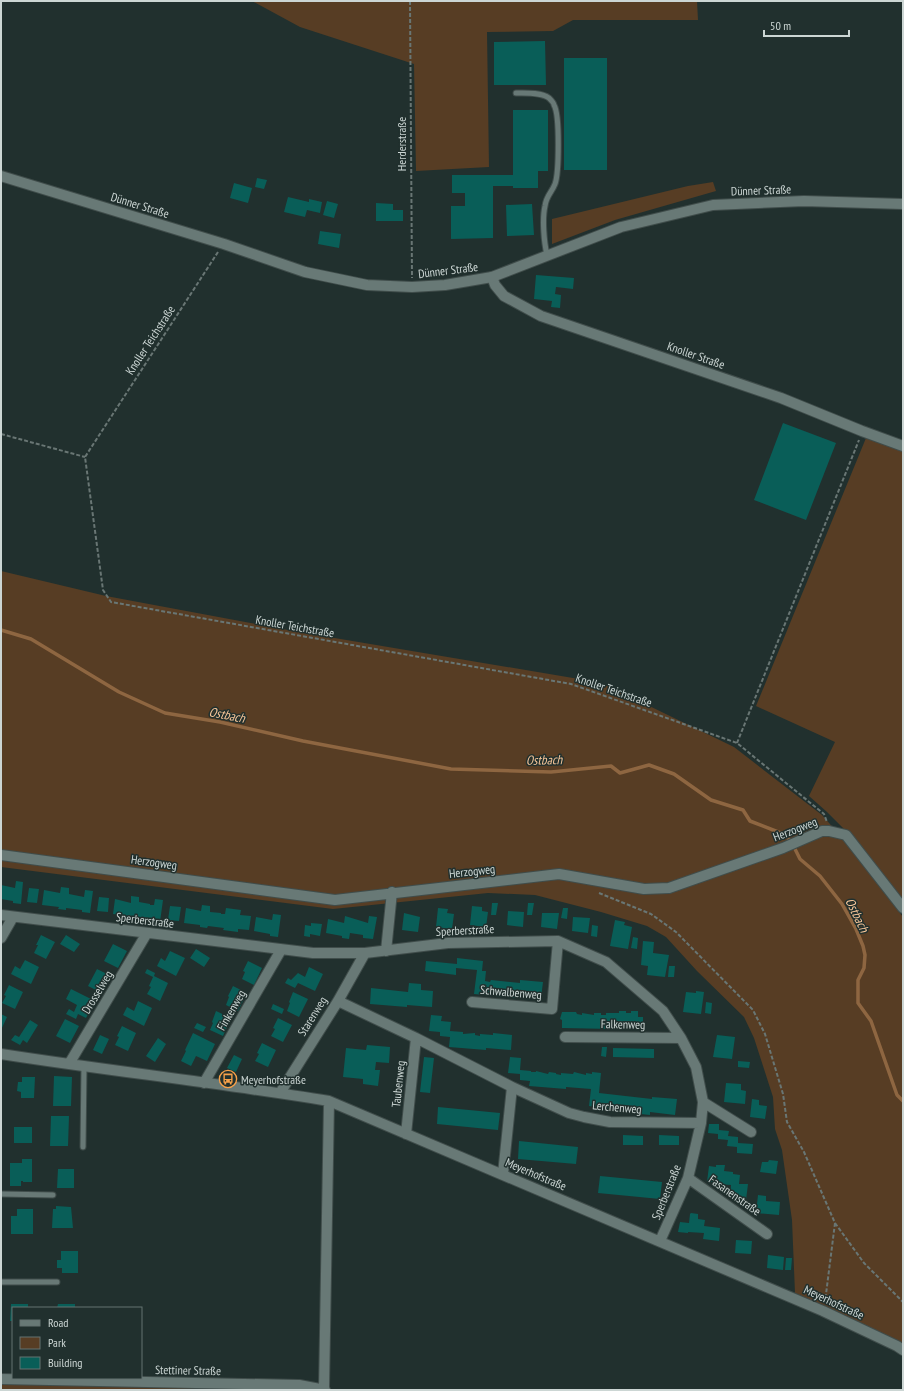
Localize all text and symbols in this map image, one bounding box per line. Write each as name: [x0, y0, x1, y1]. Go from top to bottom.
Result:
scale bar: [764, 12, 849, 38]
text: 50 m: [770, 18, 791, 33]
street label: Herderstraße: [394, 117, 409, 171]
street label: Dünner Straße: [731, 181, 791, 199]
street label: Dünner Straße: [109, 189, 171, 221]
street label: Dünner Straße: [417, 259, 479, 281]
street label: Knoller Teichstraße: [122, 302, 178, 378]
street label: Knoller Straße: [665, 338, 727, 372]
street label: Knoller Teichstraße: [254, 612, 336, 640]
street label: Knoller Teichstraße: [574, 670, 654, 710]
water label: Ostbach: [208, 703, 248, 727]
water label: Ostbach: [526, 751, 564, 769]
street label: Herzogweg: [771, 814, 819, 844]
street label: Herzogweg: [130, 851, 178, 873]
street label: Herzogweg: [448, 861, 496, 881]
water label: Ostbach: [841, 895, 873, 936]
street label: Sperberstraße: [115, 909, 175, 931]
street label: Sperberstraße: [435, 921, 495, 939]
street label: Drosselweg: [78, 968, 116, 1016]
street label: Schwalbenweg: [480, 982, 542, 1002]
street label: Finkenweg: [213, 987, 249, 1033]
street label: Starenweg: [294, 993, 330, 1039]
street label: Falkenweg: [601, 1016, 645, 1032]
street label: Taubenweg: [388, 1060, 408, 1108]
bus stop icon: Meyerhofstraße: [218, 1069, 238, 1089]
place label: Meyerhofstraße: [241, 1072, 306, 1087]
street label: Lerchenweg: [592, 1097, 642, 1117]
street label: Meyerhofstraße: [503, 1154, 569, 1194]
street label: Sperberstraße: [648, 1162, 684, 1222]
street label: Fasanenstraße: [706, 1172, 764, 1218]
street label: Meyerhofstraße: [801, 1282, 867, 1323]
legend: [12, 1307, 142, 1379]
text: Road: [48, 1315, 68, 1330]
text: Park: [48, 1335, 66, 1350]
text: Building: [48, 1355, 83, 1370]
street label: Stettiner Straße: [155, 1362, 221, 1378]

